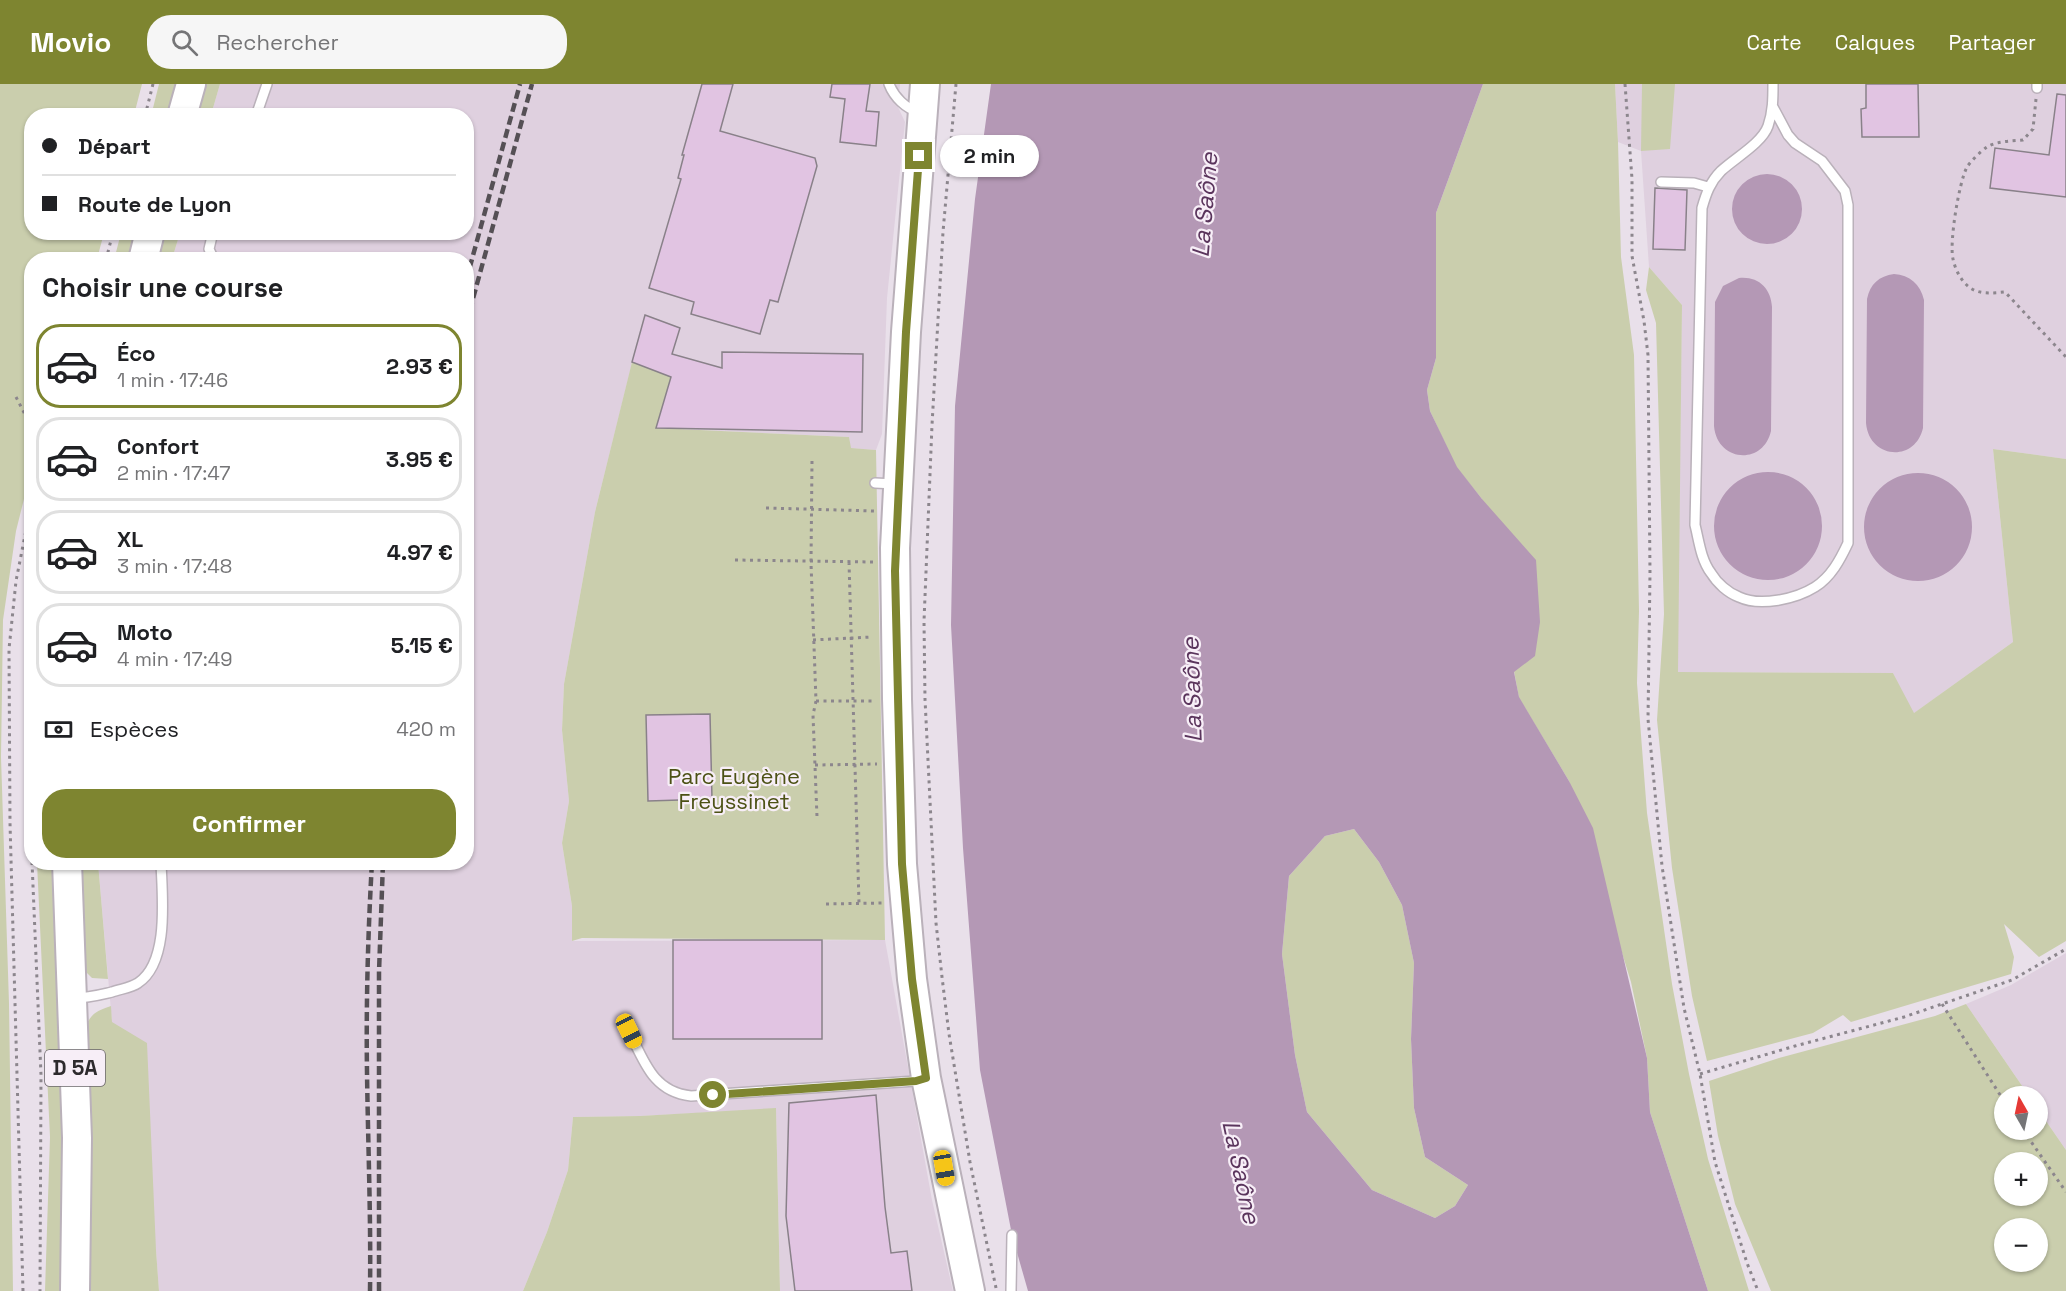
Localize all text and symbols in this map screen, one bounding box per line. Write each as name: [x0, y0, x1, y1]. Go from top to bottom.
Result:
search box: [147, 15, 567, 69]
text: Movio: [30, 24, 111, 60]
icon: search: [168, 26, 201, 59]
text: Rechercher: [216, 28, 339, 56]
text: Carte: [1747, 29, 1802, 56]
text: Calques: [1835, 29, 1915, 56]
text: Partager: [1948, 29, 2036, 56]
text: Départ: [78, 132, 151, 160]
callout: 2 min: [940, 135, 1039, 177]
route end: [905, 142, 932, 169]
text: 2 min: [964, 143, 1015, 169]
water label: La Saône: [1184, 151, 1225, 259]
text: Route de Lyon: [78, 190, 232, 218]
text: Choisir une course: [42, 270, 283, 305]
icon: car: [45, 339, 99, 393]
text: Éco: [117, 339, 156, 367]
text: 2.93 €: [386, 352, 453, 380]
text: 1 min · 17:46: [117, 367, 228, 393]
icon: car: [45, 432, 99, 486]
text: Confort: [117, 432, 199, 460]
text: 3.95 €: [386, 445, 453, 473]
text: 2 min · 17:47: [117, 460, 230, 486]
icon: car: [45, 525, 99, 579]
text: XL: [117, 525, 143, 553]
text: 4.97 €: [387, 538, 453, 566]
text: 3 min · 17:48: [117, 553, 232, 579]
icon: car: [45, 618, 99, 672]
text: Moto: [117, 618, 173, 646]
text: 5.15 €: [391, 631, 453, 659]
water label: La Saône: [1174, 636, 1209, 743]
text: 4 min · 17:49: [117, 646, 232, 672]
icon: cash: [42, 713, 75, 746]
text: Espèces: [90, 715, 179, 743]
text: 420 m: [396, 716, 456, 742]
park label: Parc Eugène Freyssinet: [668, 762, 800, 815]
button: Confirmer: [42, 789, 456, 858]
car: [613, 1011, 645, 1051]
road number: D 5A: [45, 1050, 105, 1086]
route start: [699, 1081, 726, 1108]
north arrow: [1994, 1086, 2048, 1140]
map controls: [1994, 1086, 2048, 1272]
water label: La Saône: [1215, 1117, 1268, 1227]
car: [932, 1149, 956, 1187]
button: +: [1994, 1152, 2048, 1206]
button: −: [1994, 1218, 2048, 1272]

